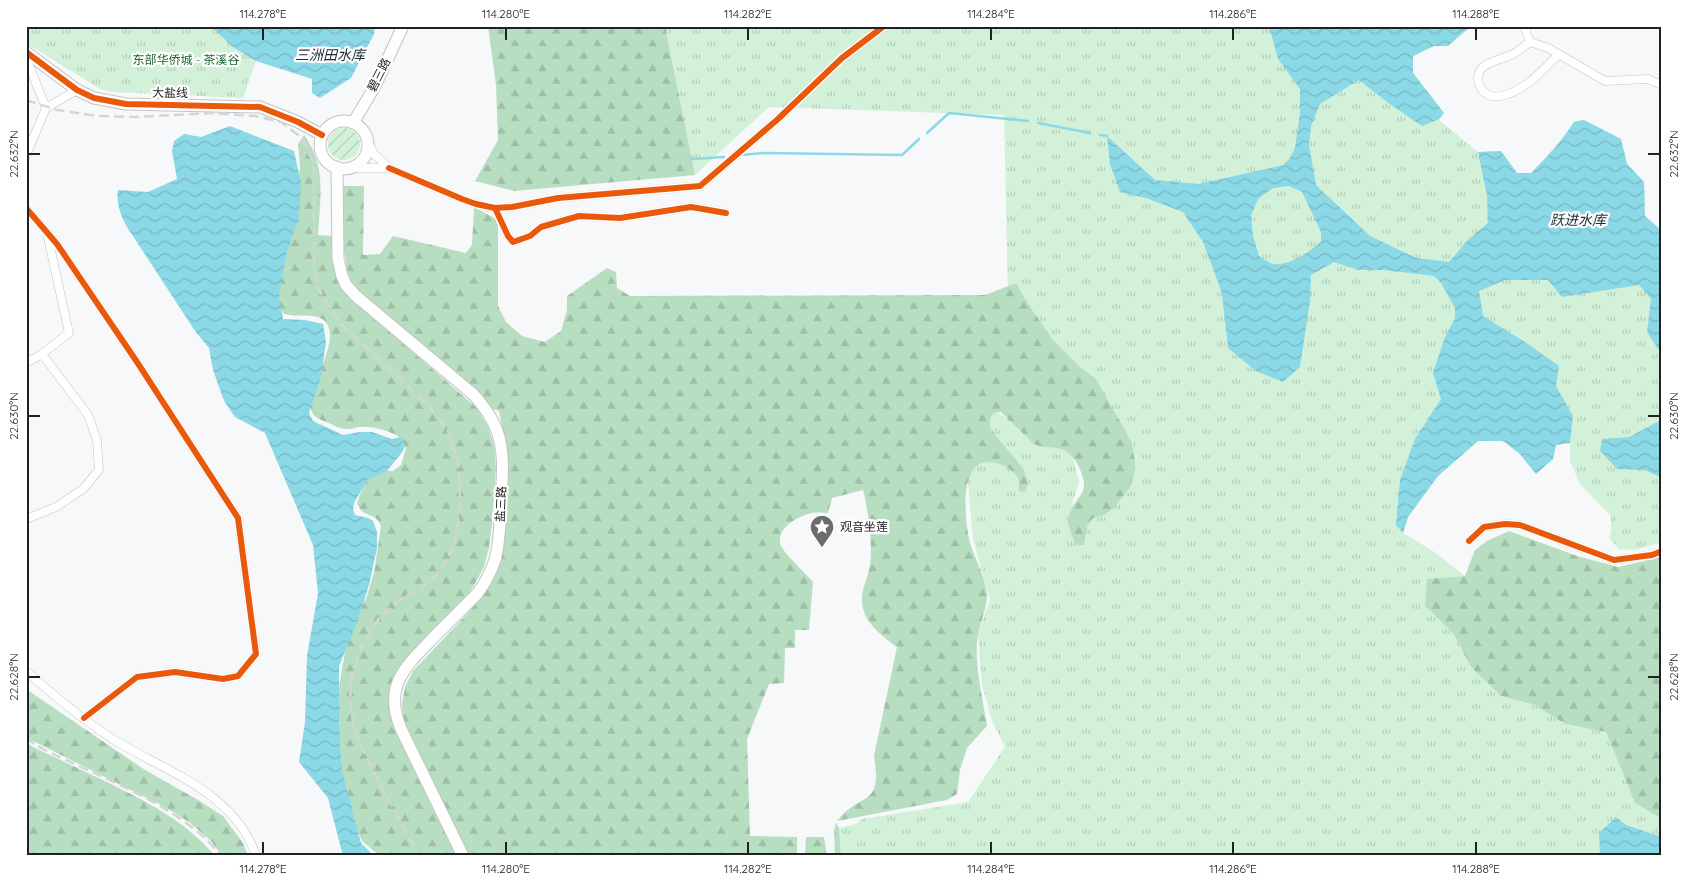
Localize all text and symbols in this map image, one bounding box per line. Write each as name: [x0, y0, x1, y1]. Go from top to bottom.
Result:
text: 114.278°E: [239, 6, 287, 21]
text: 114.280°E: [482, 6, 530, 21]
text: 114.282°E: [724, 6, 772, 21]
text: 114.284°E: [967, 6, 1015, 21]
text: 114.286°E: [1209, 6, 1257, 21]
text: 114.288°E: [1452, 6, 1500, 21]
water label: 三洲田水库: [295, 46, 367, 64]
park label: 东部华侨城 - 茶溪谷: [132, 52, 240, 67]
street label: 碧三路: [364, 55, 393, 94]
street label: 大盐线: [152, 85, 188, 100]
text: 22.632°N: [6, 130, 21, 178]
text: 22.632°N: [1666, 130, 1681, 178]
water label: 跃进水库: [1550, 211, 1608, 229]
text: 22.630°N: [6, 392, 21, 440]
text: 22.630°N: [1666, 392, 1681, 440]
street label: 盐三路: [492, 486, 509, 522]
place icon: 观音坐莲: [809, 514, 835, 548]
place label: 观音坐莲: [840, 519, 888, 534]
text: 22.628°N: [6, 653, 21, 701]
text: 22.628°N: [1666, 653, 1681, 701]
text: 114.278°E: [239, 861, 287, 876]
text: 114.280°E: [482, 861, 530, 876]
text: 114.282°E: [724, 861, 772, 876]
text: 114.284°E: [967, 861, 1015, 876]
text: 114.286°E: [1209, 861, 1257, 876]
text: 114.288°E: [1452, 861, 1500, 876]

